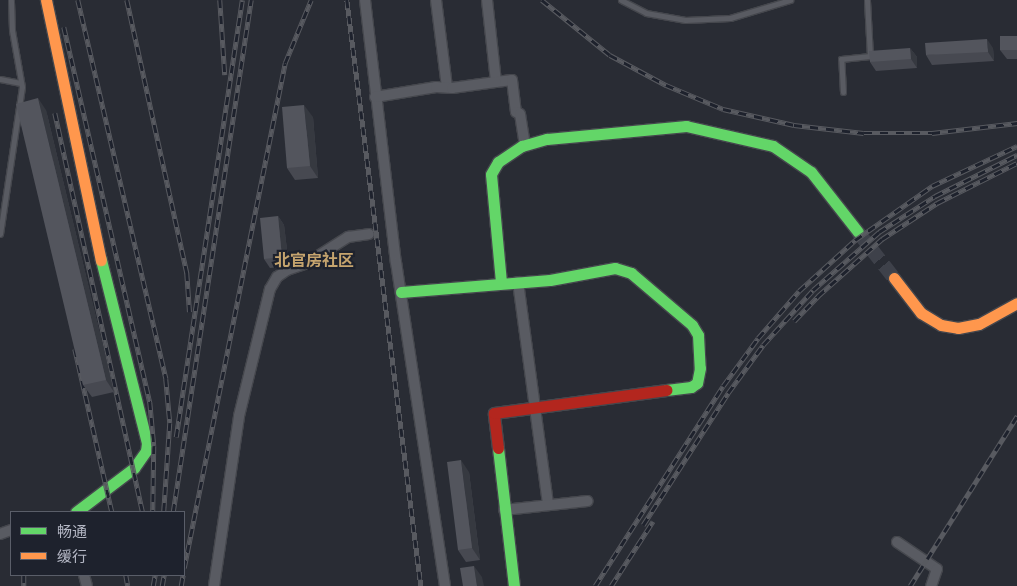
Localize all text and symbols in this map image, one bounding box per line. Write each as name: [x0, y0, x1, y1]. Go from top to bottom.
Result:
district label: 北官房社区: [274, 251, 354, 271]
legend: [10, 511, 185, 576]
text: 畅通: [57, 523, 87, 540]
text: 缓行: [57, 548, 87, 565]

